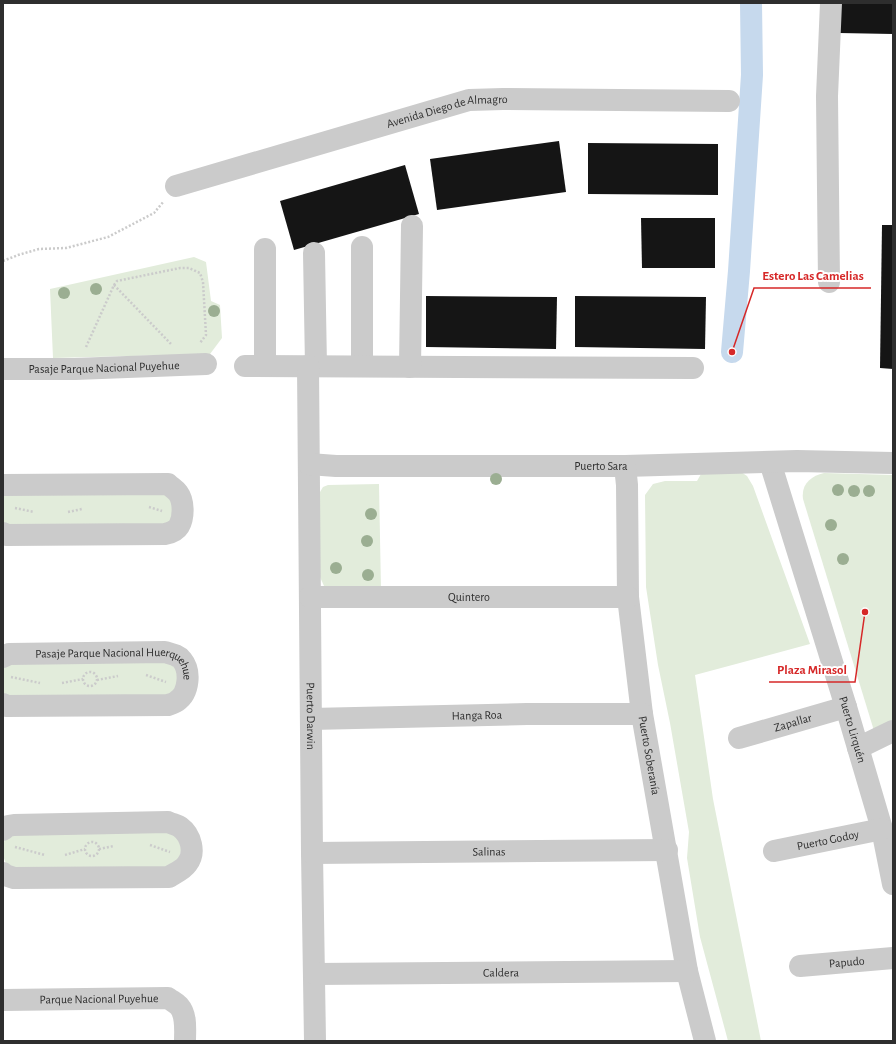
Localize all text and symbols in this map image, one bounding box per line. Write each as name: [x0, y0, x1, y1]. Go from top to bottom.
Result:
street label: Avenida Diego de Almagro: [385, 93, 508, 130]
callout: Estero Las Camelias: [754, 263, 871, 288]
text: Estero Las Camelias: [762, 270, 864, 283]
street label: Pasaje Parque Nacional Puyehue: [28, 359, 180, 376]
street label: Puerto Sara: [574, 460, 628, 472]
street label: Quintero: [448, 591, 490, 604]
street label: Pasaje Parque Nacional Huerquehue: [35, 646, 194, 680]
callout: Plaza Mirasol: [769, 657, 855, 682]
text: Plaza Mirasol: [777, 664, 847, 677]
street label: Puerto Darwin: [305, 682, 317, 750]
street label: Puerto Lirquén: [837, 695, 868, 764]
street label: Hanga Roa: [452, 709, 503, 722]
street label: Zapallar: [772, 711, 813, 734]
street label: Puerto Soberanía: [636, 715, 662, 796]
street label: Puerto Godoy: [796, 828, 860, 852]
street label: Salinas: [472, 845, 506, 858]
street label: Papudo: [828, 954, 865, 969]
street label: Caldera: [483, 966, 519, 979]
street label: Parque Nacional Puyehue: [39, 992, 159, 1006]

